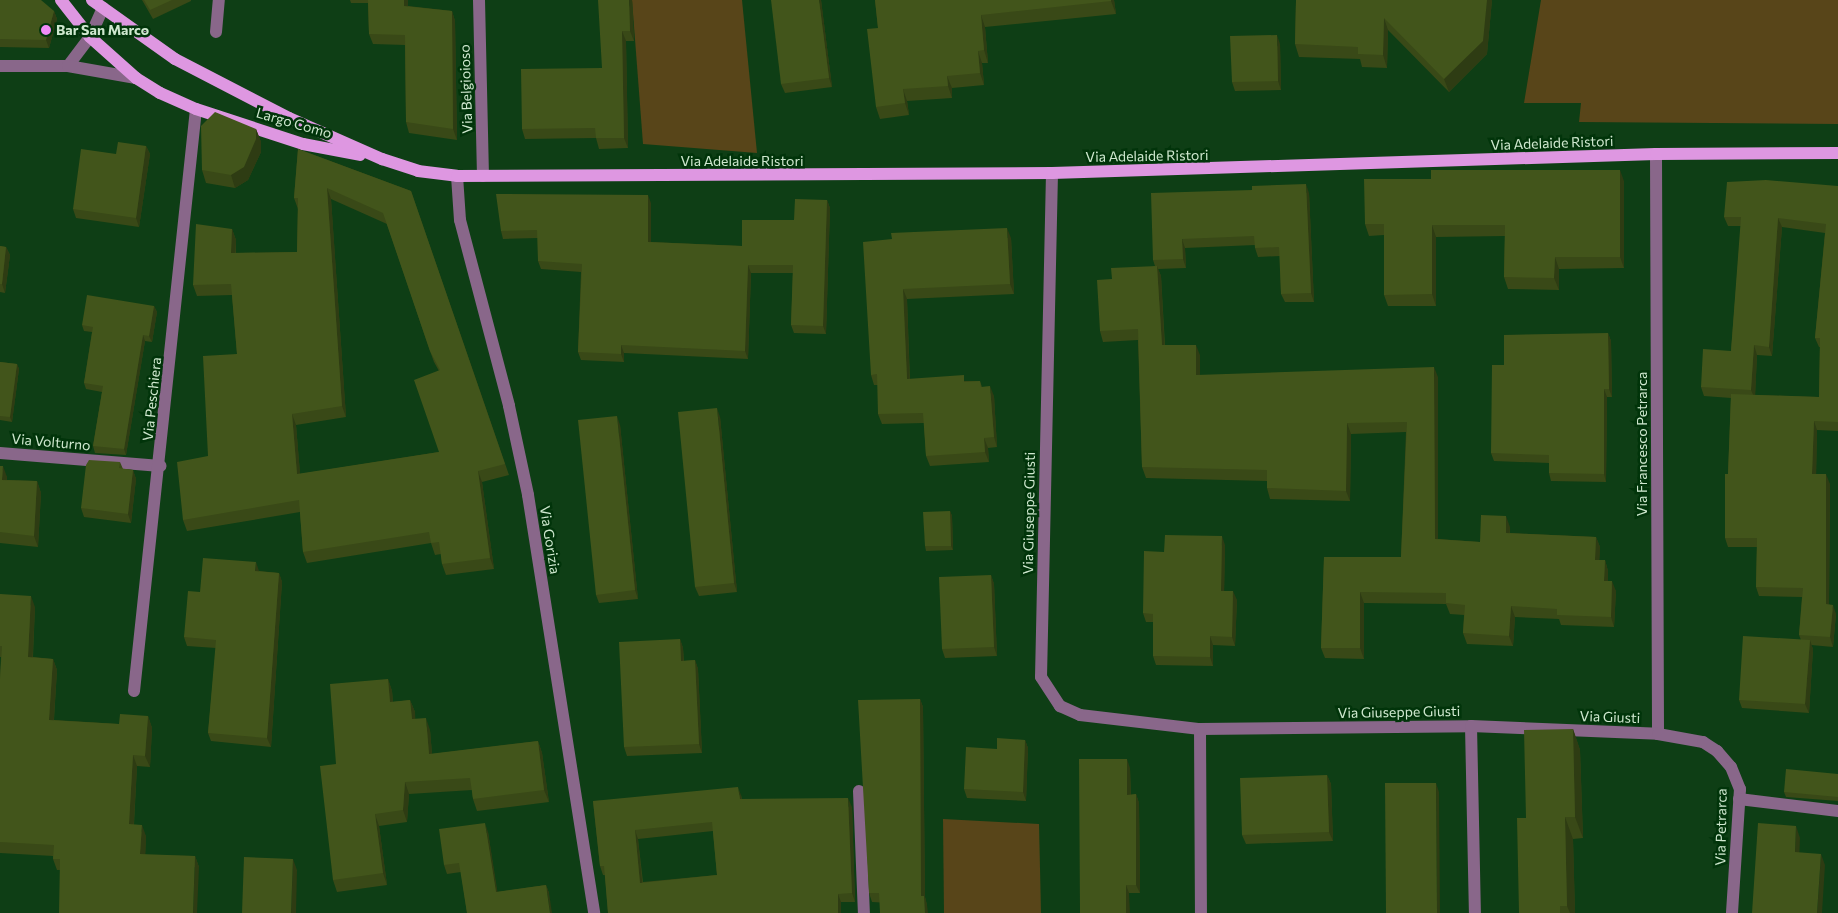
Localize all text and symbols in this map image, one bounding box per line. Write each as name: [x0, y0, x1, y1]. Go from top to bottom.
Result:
place label: Bar San Marco: [56, 22, 149, 38]
marker: Bar San Marco: [40, 24, 52, 36]
street label: Via Belgioioso: [456, 44, 476, 134]
street label: Largo Como: [254, 104, 334, 142]
street label: Via Adelaide Ristori: [1490, 132, 1614, 154]
street label: Via Adelaide Ristori: [1085, 147, 1209, 165]
street label: Via Adelaide Ristori: [680, 153, 804, 169]
street label: Via Peschiera: [139, 356, 165, 442]
street label: Via Francesco Petrarca: [1634, 372, 1650, 516]
street label: Via Volturno: [11, 430, 91, 454]
street label: Via Giuseppe Giusti: [1020, 452, 1038, 574]
street label: Via Gorizia: [536, 505, 564, 575]
street label: Via Giuseppe Giusti: [1338, 703, 1460, 721]
street label: Via Giusti: [1579, 708, 1641, 726]
street label: Via Petrarca: [1712, 788, 1730, 866]

